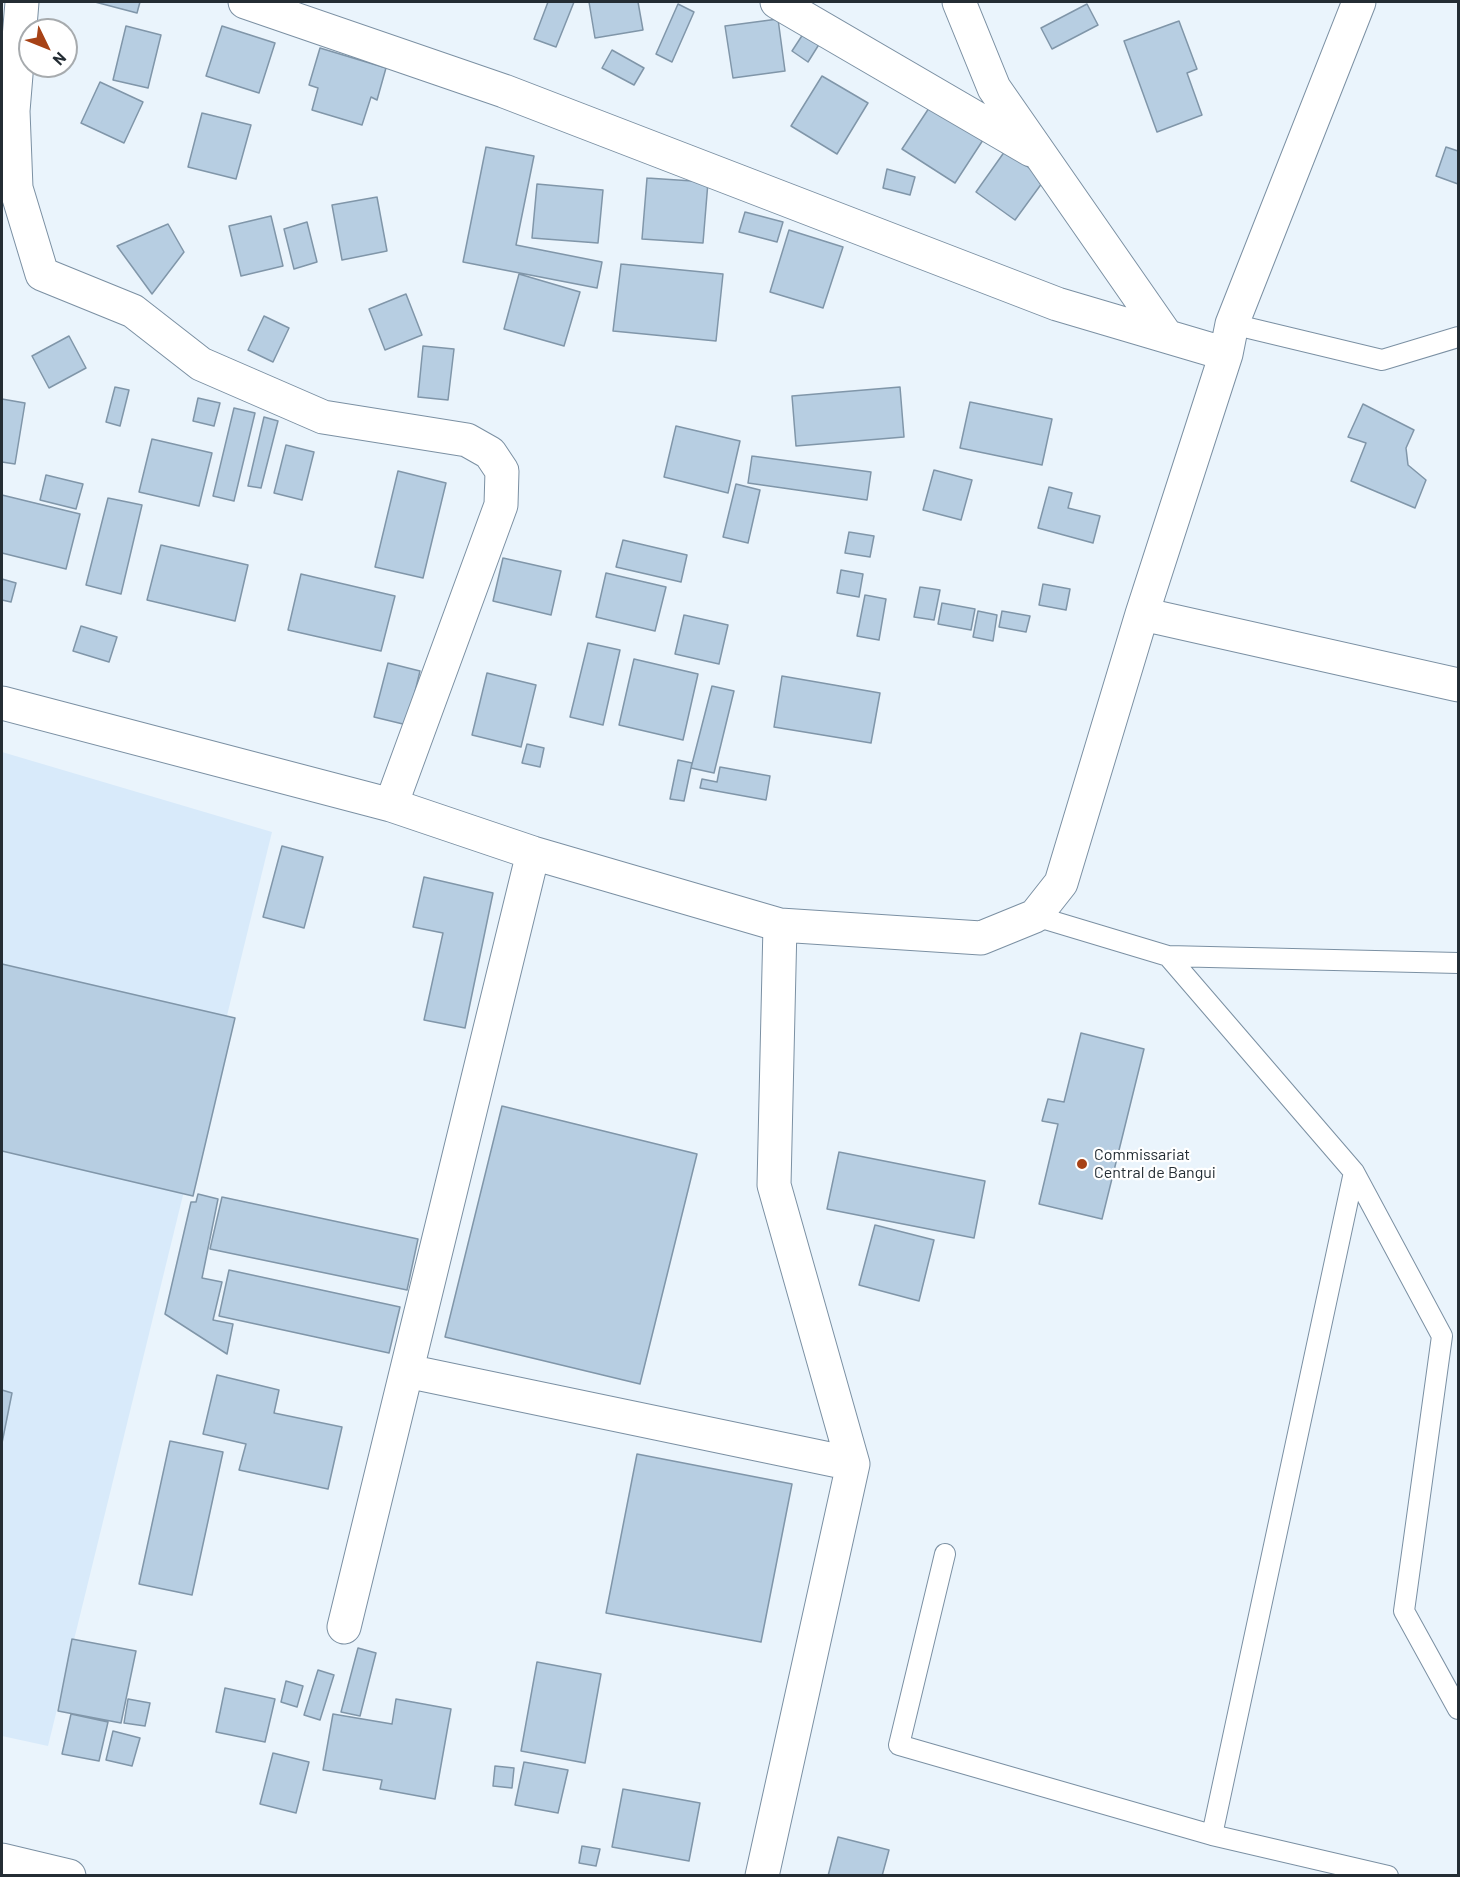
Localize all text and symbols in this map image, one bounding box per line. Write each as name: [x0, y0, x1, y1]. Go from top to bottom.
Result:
north arrow: [18, 18, 78, 78]
text: N: [49, 49, 71, 70]
place label: Commissariat Central de Bangui: [1094, 1145, 1216, 1183]
marker: Commissariat Central de Bangui: [1075, 1157, 1089, 1171]

